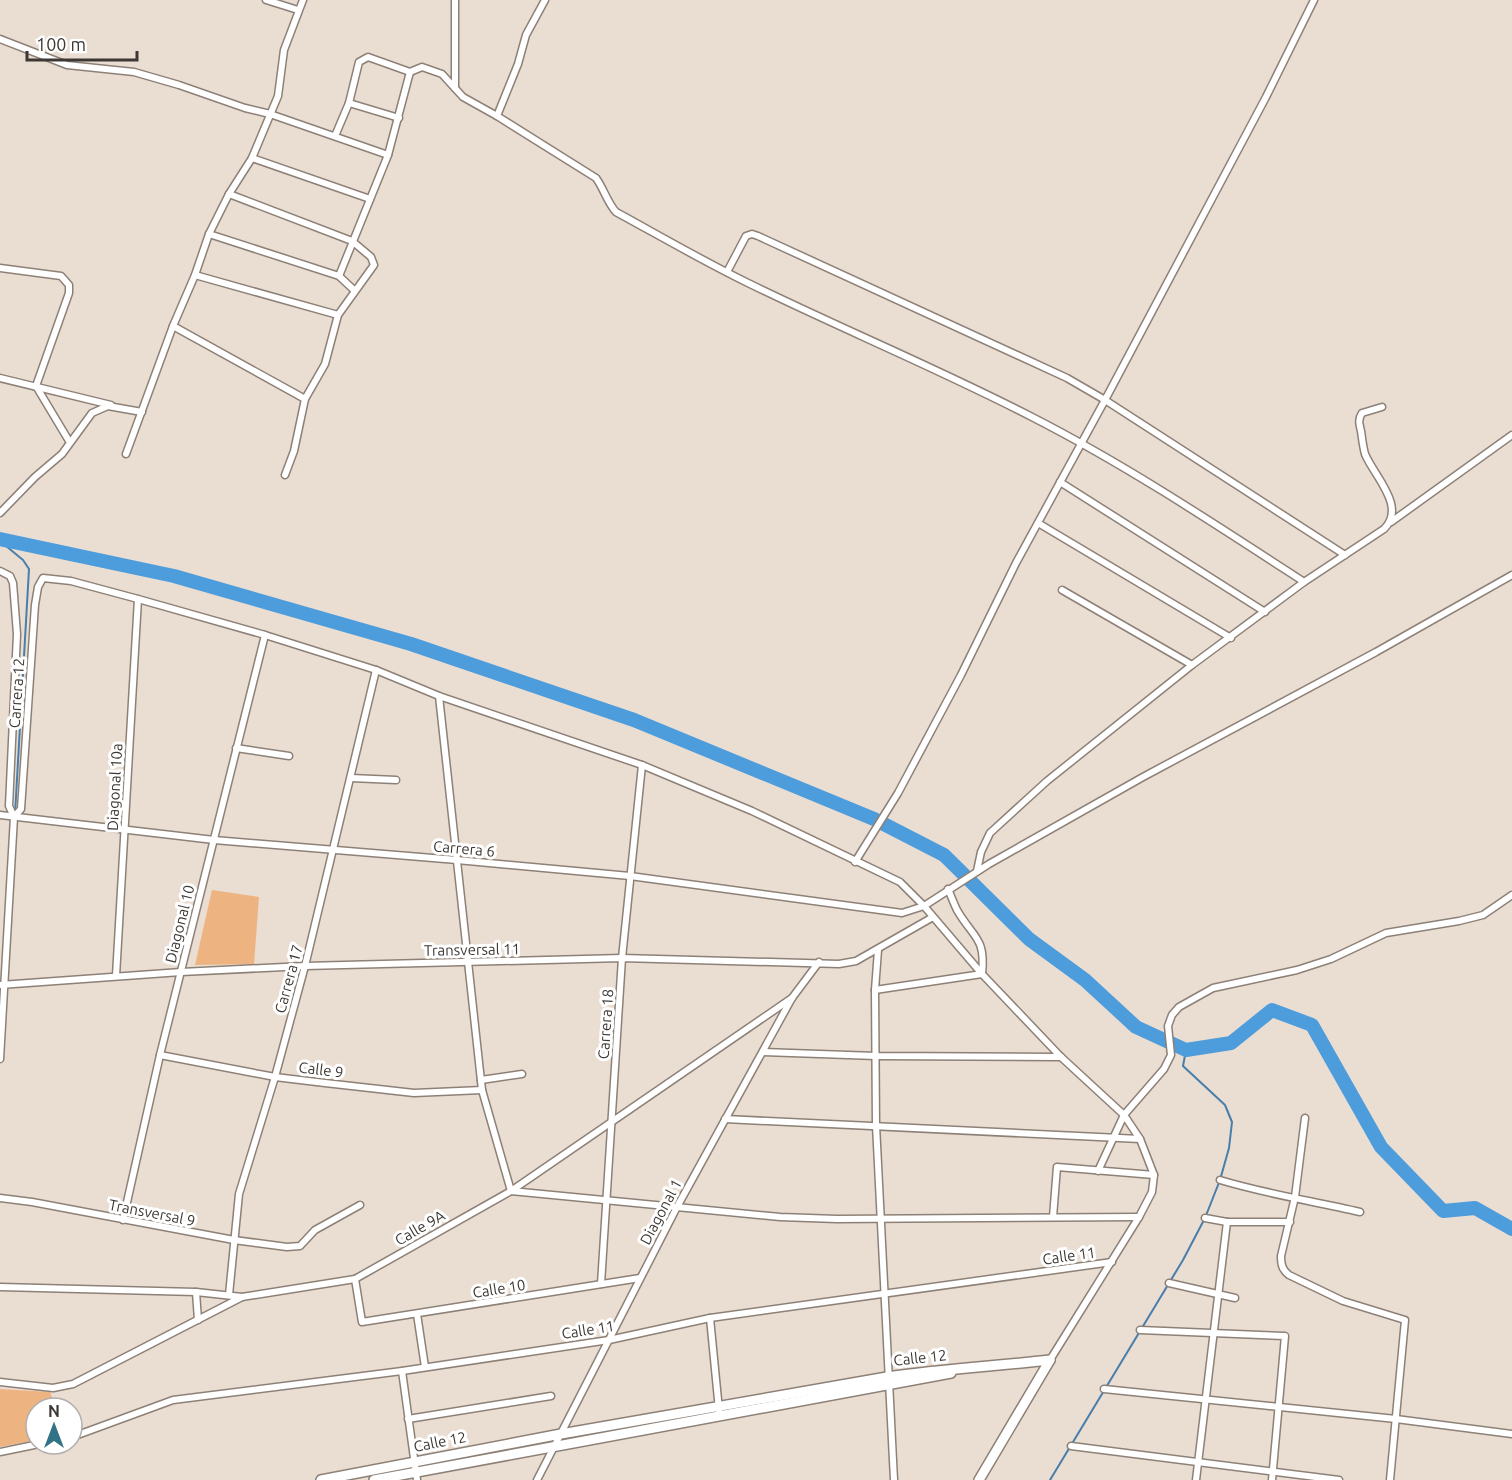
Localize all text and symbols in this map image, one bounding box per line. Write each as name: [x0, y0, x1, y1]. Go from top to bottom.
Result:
scale bar: [27, 24, 136, 62]
text: 100 m: [36, 34, 86, 54]
street label: Carrera 12: [6, 657, 27, 729]
street label: Diagonal 10a: [104, 743, 125, 831]
street label: Carrera 6: [432, 837, 496, 860]
street label: Diagonal 10: [162, 883, 197, 965]
street label: Transversal 11: [424, 940, 520, 959]
street label: Carrera 17: [271, 943, 306, 1015]
street label: Carrera 18: [595, 988, 616, 1060]
street label: Calle 9: [298, 1058, 344, 1081]
street label: Diagonal 1: [636, 1176, 685, 1247]
street label: Transversal 9: [107, 1196, 197, 1229]
street label: Calle 9A: [392, 1206, 448, 1249]
street label: Calle 11: [1041, 1243, 1097, 1268]
street label: Calle 10: [471, 1276, 527, 1301]
street label: Calle 11: [560, 1317, 616, 1342]
street label: Calle 12: [892, 1346, 947, 1369]
north arrow: [24, 1396, 84, 1456]
text: N: [48, 1402, 60, 1420]
street label: Calle 12: [412, 1428, 468, 1455]

